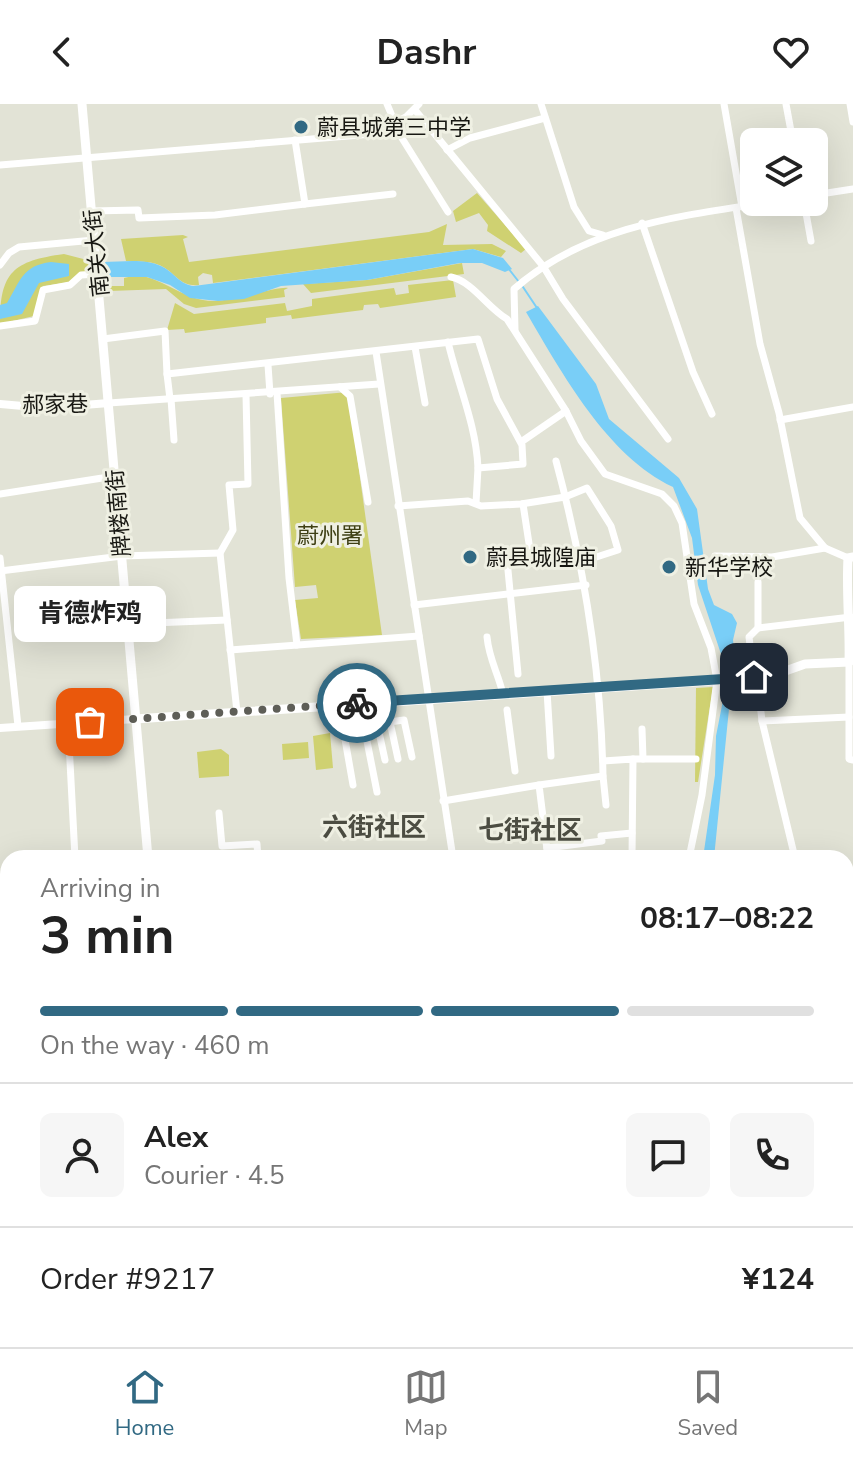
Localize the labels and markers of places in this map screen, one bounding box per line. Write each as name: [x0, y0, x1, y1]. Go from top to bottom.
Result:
place label: 蔚县城第三中学: [317, 113, 471, 143]
marker: 蔚县城第三中学: [292, 118, 310, 136]
place label: 蔚县城隍庙: [486, 543, 596, 573]
marker: 蔚县城隍庙: [461, 548, 479, 566]
place label: 新华学校: [685, 553, 773, 583]
marker: 新华学校: [660, 558, 678, 576]
callout: 肯德炸鸡: [14, 586, 166, 642]
pin: [720, 643, 788, 711]
pin: [56, 688, 124, 756]

